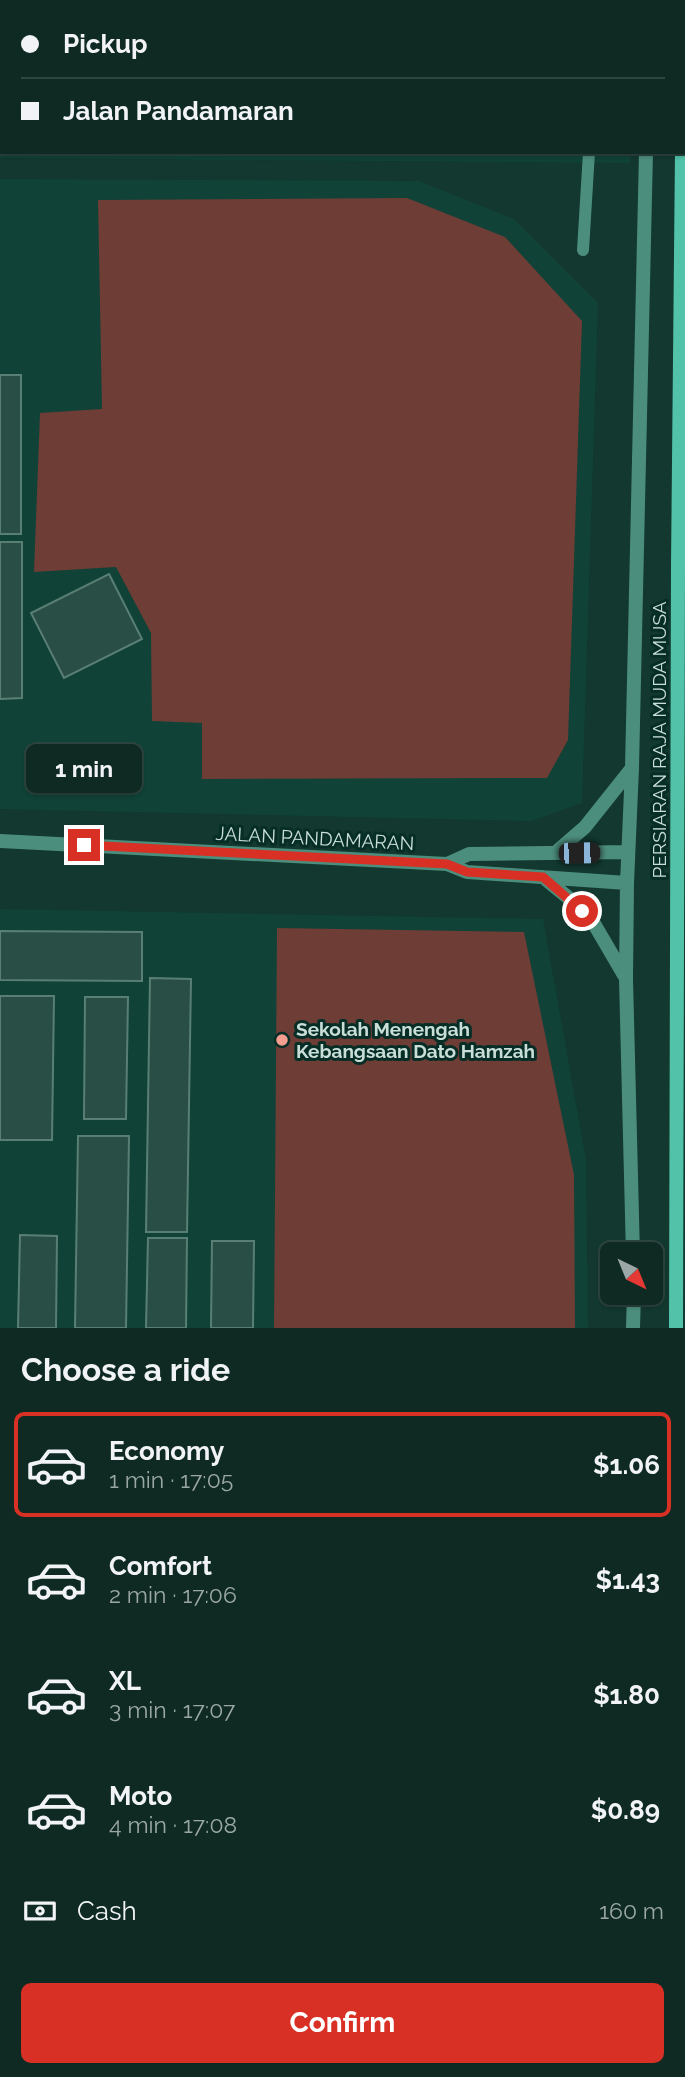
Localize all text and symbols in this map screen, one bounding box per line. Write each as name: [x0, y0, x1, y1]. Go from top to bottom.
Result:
text: Pickup: [63, 29, 148, 59]
text: Jalan Pandamaran: [63, 96, 294, 126]
street label: PERSIARAN RAJA MUDA MUSA: [648, 601, 670, 879]
callout: 1 min: [26, 744, 142, 792]
text: 1 min: [55, 755, 113, 782]
street label: JALAN PANDAMARAN: [215, 822, 415, 854]
route end: [68, 829, 100, 861]
car: [558, 842, 601, 864]
route start: [566, 895, 598, 927]
place label: Sekolah Menengah Kebangsaan Dato Hamzah: [296, 1018, 535, 1062]
marker: Sekolah Menengah Kebangsaan Dato Hamzah: [274, 1032, 290, 1048]
north arrow: [600, 1242, 663, 1306]
map controls: [600, 1242, 663, 1305]
text: Choose a ride: [21, 1351, 230, 1388]
icon: car: [25, 1433, 88, 1496]
text: Economy: [109, 1436, 224, 1466]
text: $1.06: [593, 1450, 660, 1480]
text: 1 min · 17:05: [109, 1466, 233, 1493]
icon: car: [25, 1548, 88, 1611]
text: Comfort: [109, 1551, 212, 1581]
text: $1.43: [595, 1565, 660, 1595]
text: 2 min · 17:06: [109, 1581, 237, 1608]
icon: car: [25, 1663, 88, 1726]
text: XL: [109, 1666, 141, 1696]
text: $1.80: [593, 1680, 660, 1710]
text: 3 min · 17:07: [109, 1696, 235, 1723]
icon: car: [25, 1778, 88, 1841]
text: Moto: [109, 1781, 172, 1811]
text: $0.89: [591, 1795, 660, 1825]
text: 4 min · 17:08: [109, 1811, 237, 1838]
icon: cash: [21, 1892, 59, 1930]
text: Cash: [77, 1896, 137, 1926]
text: 160 m: [599, 1897, 664, 1924]
button: Confirm: [21, 1983, 664, 2063]

